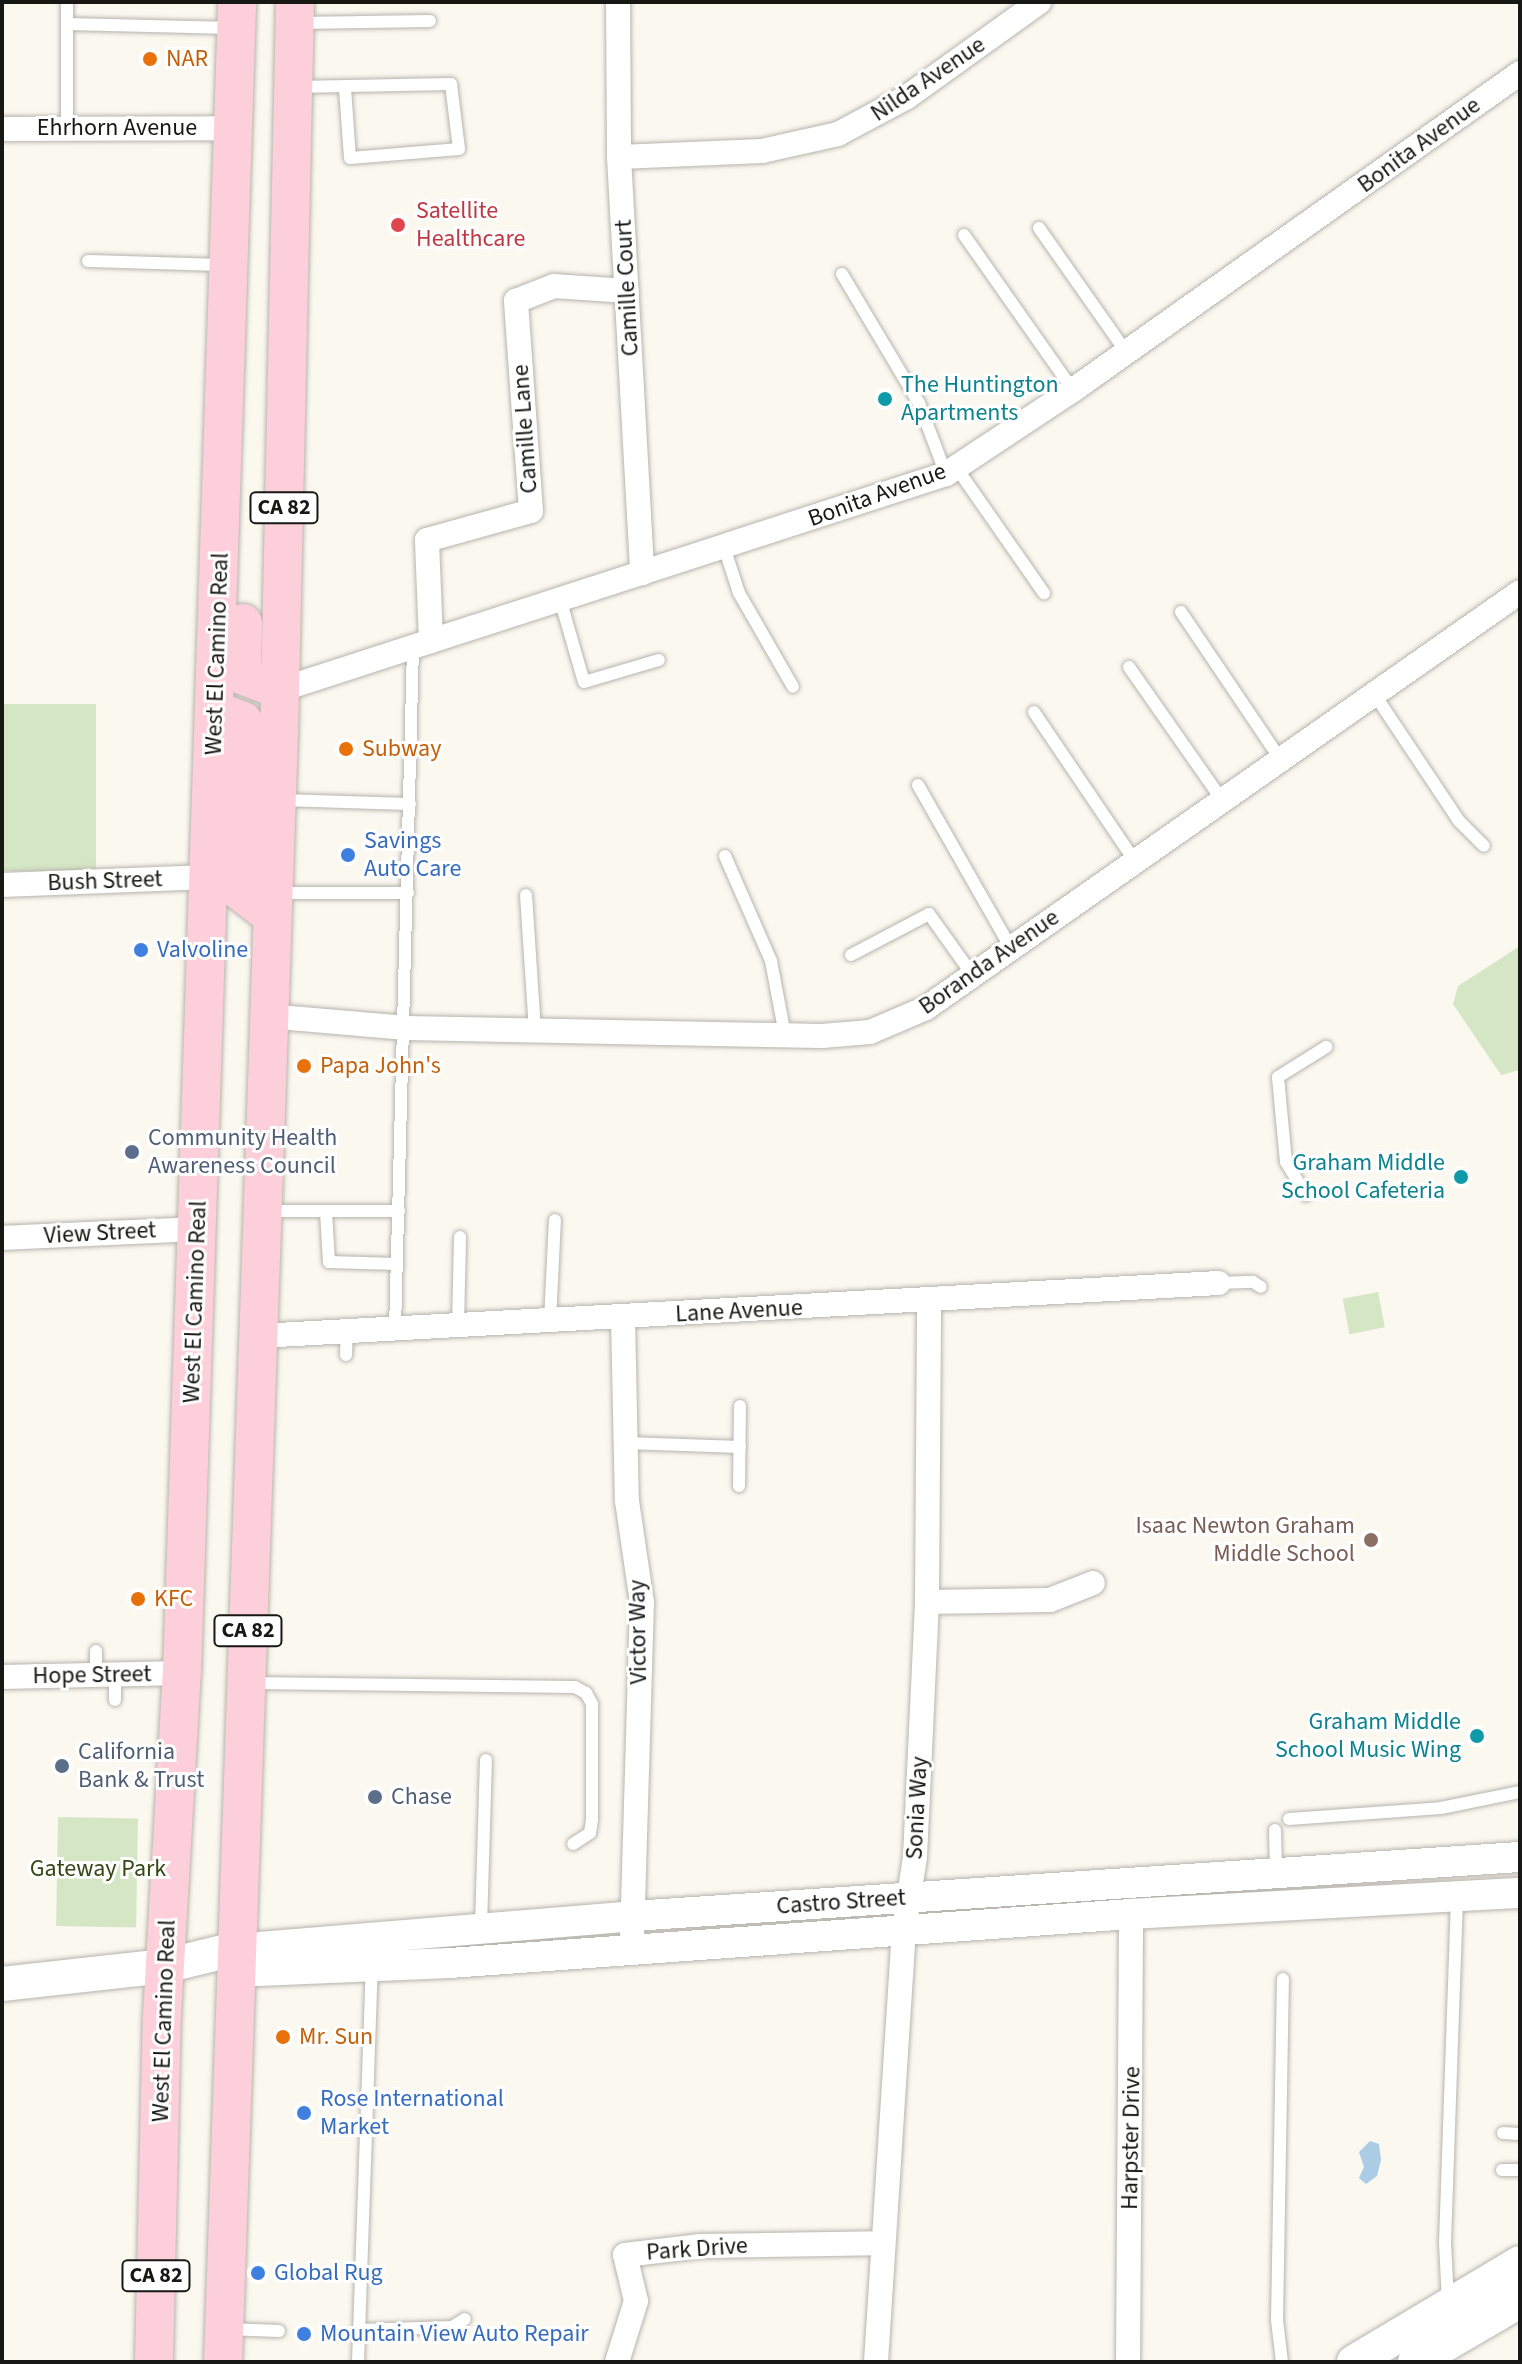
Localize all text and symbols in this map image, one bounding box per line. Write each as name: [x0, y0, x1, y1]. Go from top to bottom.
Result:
street label: Nilda Avenue: [865, 30, 991, 128]
place label: NAR: [166, 45, 208, 73]
marker: NAR: [141, 50, 159, 68]
street label: Bonita Avenue: [1352, 91, 1486, 199]
street label: Ehrhorn Avenue: [37, 114, 197, 142]
place label: Satellite Healthcare: [416, 197, 525, 253]
marker: Satellite Healthcare: [387, 214, 409, 236]
street label: Camille Court: [609, 219, 645, 357]
street label: Camille Lane: [506, 363, 544, 495]
place label: The Huntington Apartments: [901, 371, 1059, 427]
marker: The Huntington Apartments: [876, 390, 894, 408]
street label: Bonita Avenue: [804, 457, 950, 533]
road number: CA 82: [248, 490, 320, 526]
street label: West El Camino Real: [199, 552, 235, 756]
place label: Subway: [362, 735, 441, 763]
marker: Subway: [337, 740, 355, 758]
place label: Savings Auto Care: [364, 827, 461, 883]
marker: Savings Auto Care: [339, 846, 357, 864]
street label: Bush Street: [47, 865, 163, 897]
street label: Boranda Avenue: [913, 903, 1065, 1021]
place label: Valvoline: [157, 936, 248, 964]
marker: Valvoline: [132, 941, 150, 959]
place label: Papa John's: [320, 1052, 441, 1080]
marker: Papa John's: [295, 1057, 313, 1075]
place label: Community Health Awareness Council: [148, 1124, 337, 1180]
marker: Community Health Awareness Council: [123, 1143, 141, 1161]
place label: Graham Middle School Cafeteria: [1281, 1149, 1445, 1205]
marker: Graham Middle School Cafeteria: [1452, 1168, 1470, 1186]
street label: West El Camino Real: [177, 1200, 213, 1404]
street label: View Street: [43, 1216, 157, 1250]
street label: Lane Avenue: [675, 1293, 803, 1329]
place label: Isaac Newton Graham Middle School: [1135, 1512, 1355, 1568]
marker: Isaac Newton Graham Middle School: [1362, 1531, 1380, 1549]
street label: Victor Way: [623, 1579, 653, 1685]
place label: KFC: [154, 1585, 193, 1613]
marker: KFC: [129, 1590, 147, 1608]
road number: CA 82: [212, 1613, 284, 1649]
street label: Hope Street: [32, 1660, 152, 1690]
place label: Graham Middle School Music Wing: [1275, 1708, 1461, 1764]
marker: Graham Middle School Music Wing: [1468, 1727, 1486, 1745]
place label: California Bank & Trust: [78, 1738, 204, 1794]
street label: Sonia Way: [900, 1756, 934, 1860]
marker: California Bank & Trust: [53, 1757, 71, 1775]
place label: Chase: [391, 1783, 452, 1811]
marker: Chase: [366, 1788, 384, 1806]
park label: Gateway Park: [30, 1855, 166, 1883]
street label: Castro Street: [775, 1883, 907, 1921]
street label: West El Camino Real: [146, 1919, 182, 2123]
place label: Mr. Sun: [299, 2023, 373, 2051]
marker: Mr. Sun: [274, 2028, 292, 2046]
street label: Harpster Drive: [1115, 2066, 1147, 2210]
place label: Rose International Market: [320, 2085, 504, 2141]
marker: Rose International Market: [295, 2104, 313, 2122]
street label: Park Drive: [645, 2231, 749, 2267]
road number: CA 82: [120, 2258, 192, 2294]
place label: Global Rug: [274, 2259, 383, 2287]
marker: Global Rug: [249, 2264, 267, 2282]
place label: Mountain View Auto Repair: [320, 2320, 589, 2348]
marker: Mountain View Auto Repair: [295, 2325, 313, 2343]

